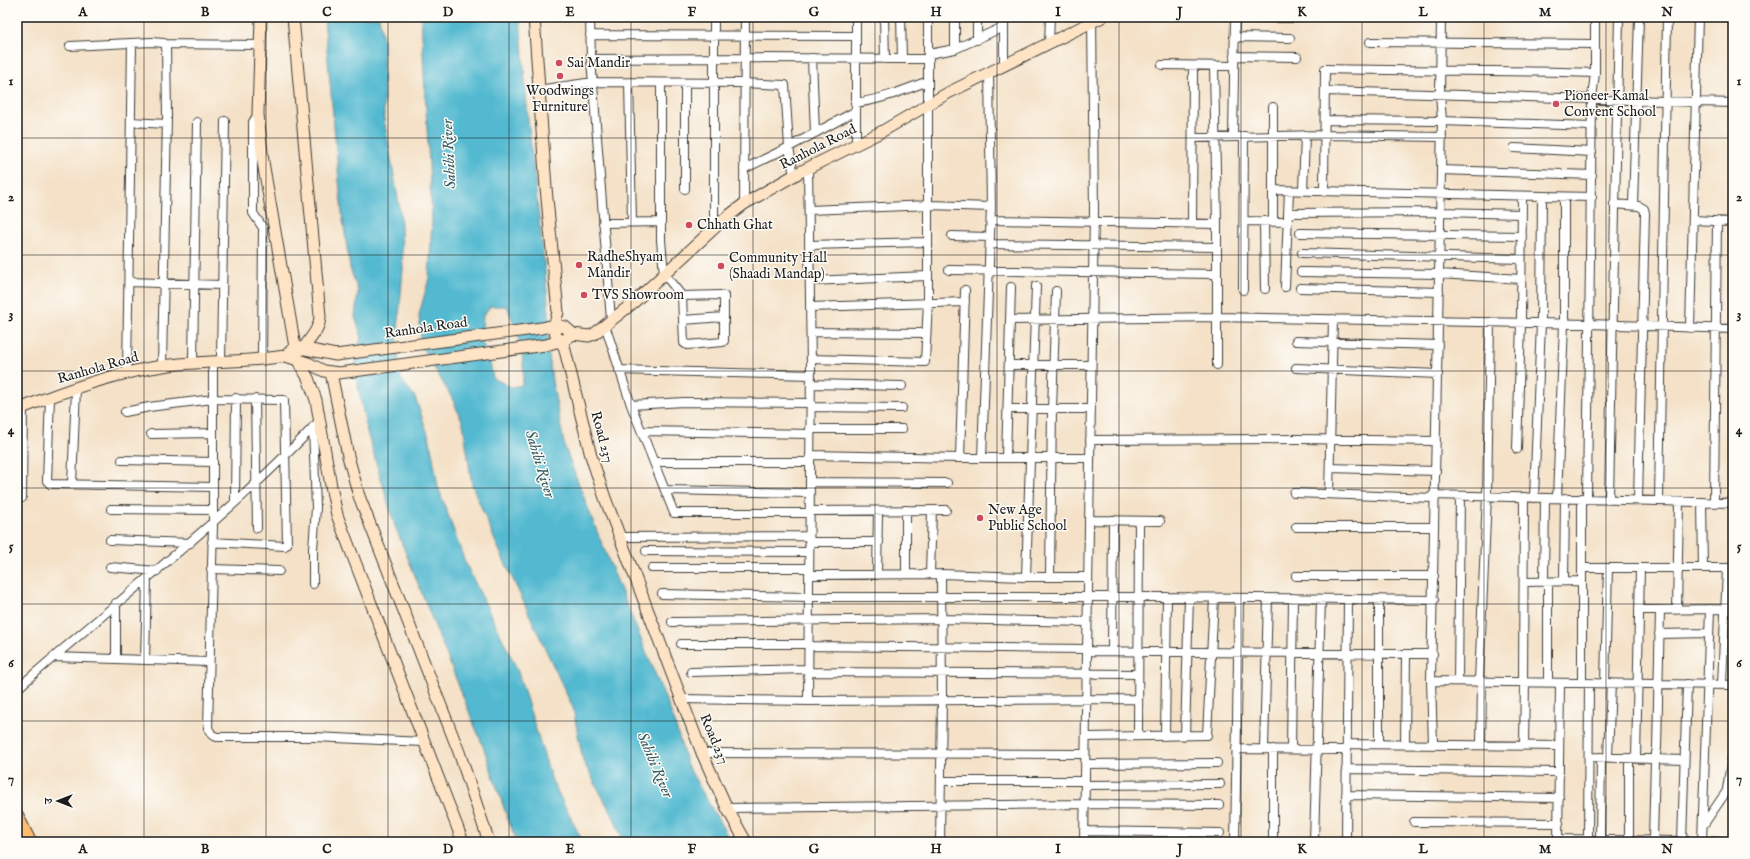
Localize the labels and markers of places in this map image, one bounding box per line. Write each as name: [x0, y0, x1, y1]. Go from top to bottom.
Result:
place label: Sai Mandir: [567, 54, 630, 72]
marker: Sai Mandir: [554, 58, 564, 68]
marker: Woodwings Furniture: [555, 71, 565, 81]
place label: Woodwings Furniture: [526, 82, 594, 116]
place label: Pioneer Kamal Convent School: [1564, 87, 1656, 121]
marker: Pioneer Kamal Convent School: [1551, 99, 1561, 109]
place label: Chhath Ghat: [697, 216, 773, 234]
marker: Chhath Ghat: [684, 220, 694, 230]
place label: RadheShyam Mandir: [587, 248, 663, 282]
place label: Community Hall (Shaadi Mandap): [729, 249, 827, 283]
marker: RadheShyam Mandir: [574, 260, 584, 270]
marker: Community Hall (Shaadi Mandap): [716, 261, 726, 271]
place label: TVS Showroom: [592, 286, 684, 304]
marker: TVS Showroom: [579, 290, 589, 300]
place label: New Age Public School: [988, 501, 1067, 535]
marker: New Age Public School: [975, 513, 985, 523]

